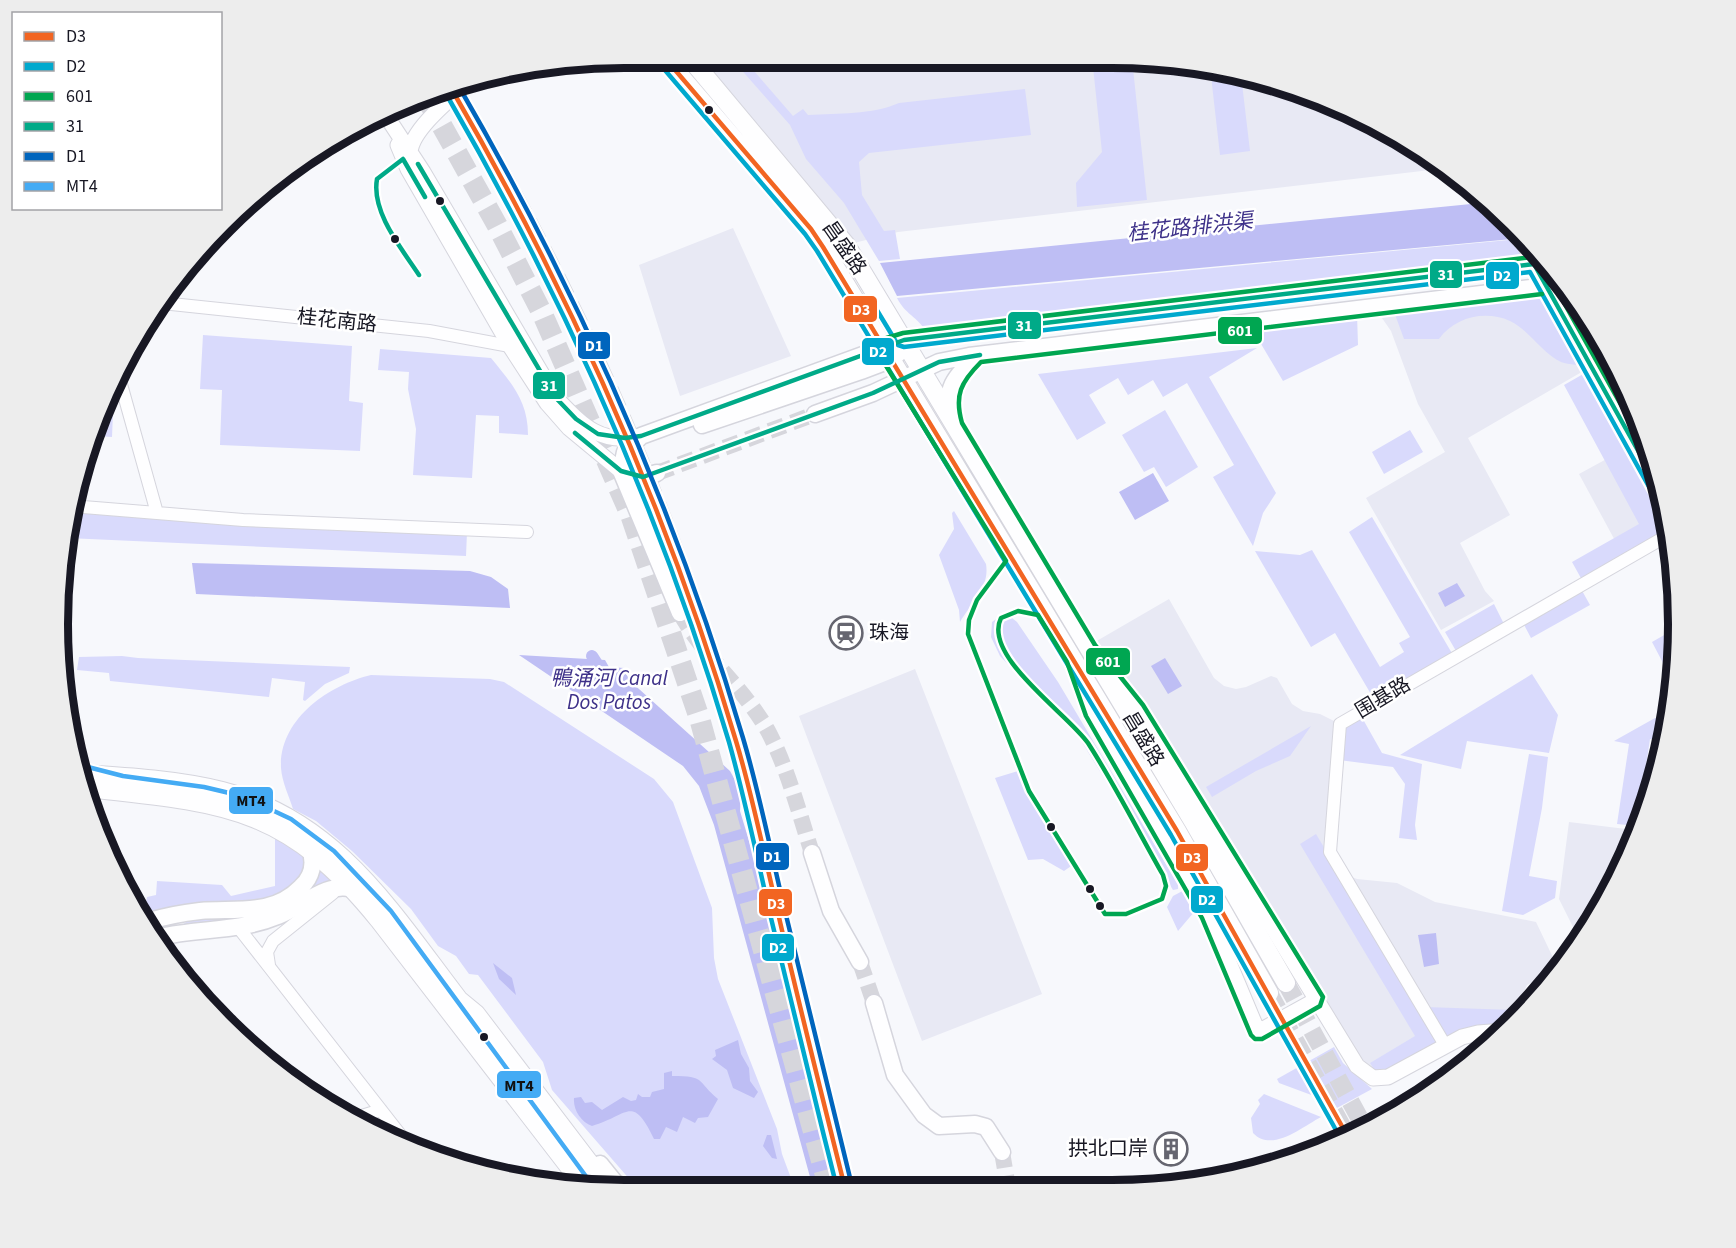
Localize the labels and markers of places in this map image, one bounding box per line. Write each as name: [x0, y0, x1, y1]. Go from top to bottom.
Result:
unlabelled marker: [703, 104, 715, 116]
unlabelled marker: [434, 195, 446, 207]
unlabelled marker: [389, 233, 401, 245]
station icon: 珠海: [828, 615, 864, 651]
place label: 珠海: [869, 619, 909, 647]
unlabelled marker: [1045, 821, 1057, 833]
unlabelled marker: [1084, 883, 1096, 895]
unlabelled marker: [1094, 900, 1106, 912]
unlabelled marker: [478, 1031, 490, 1043]
building icon: 拱北口岸: [1153, 1131, 1189, 1167]
place label: 拱北口岸: [1068, 1135, 1148, 1163]

